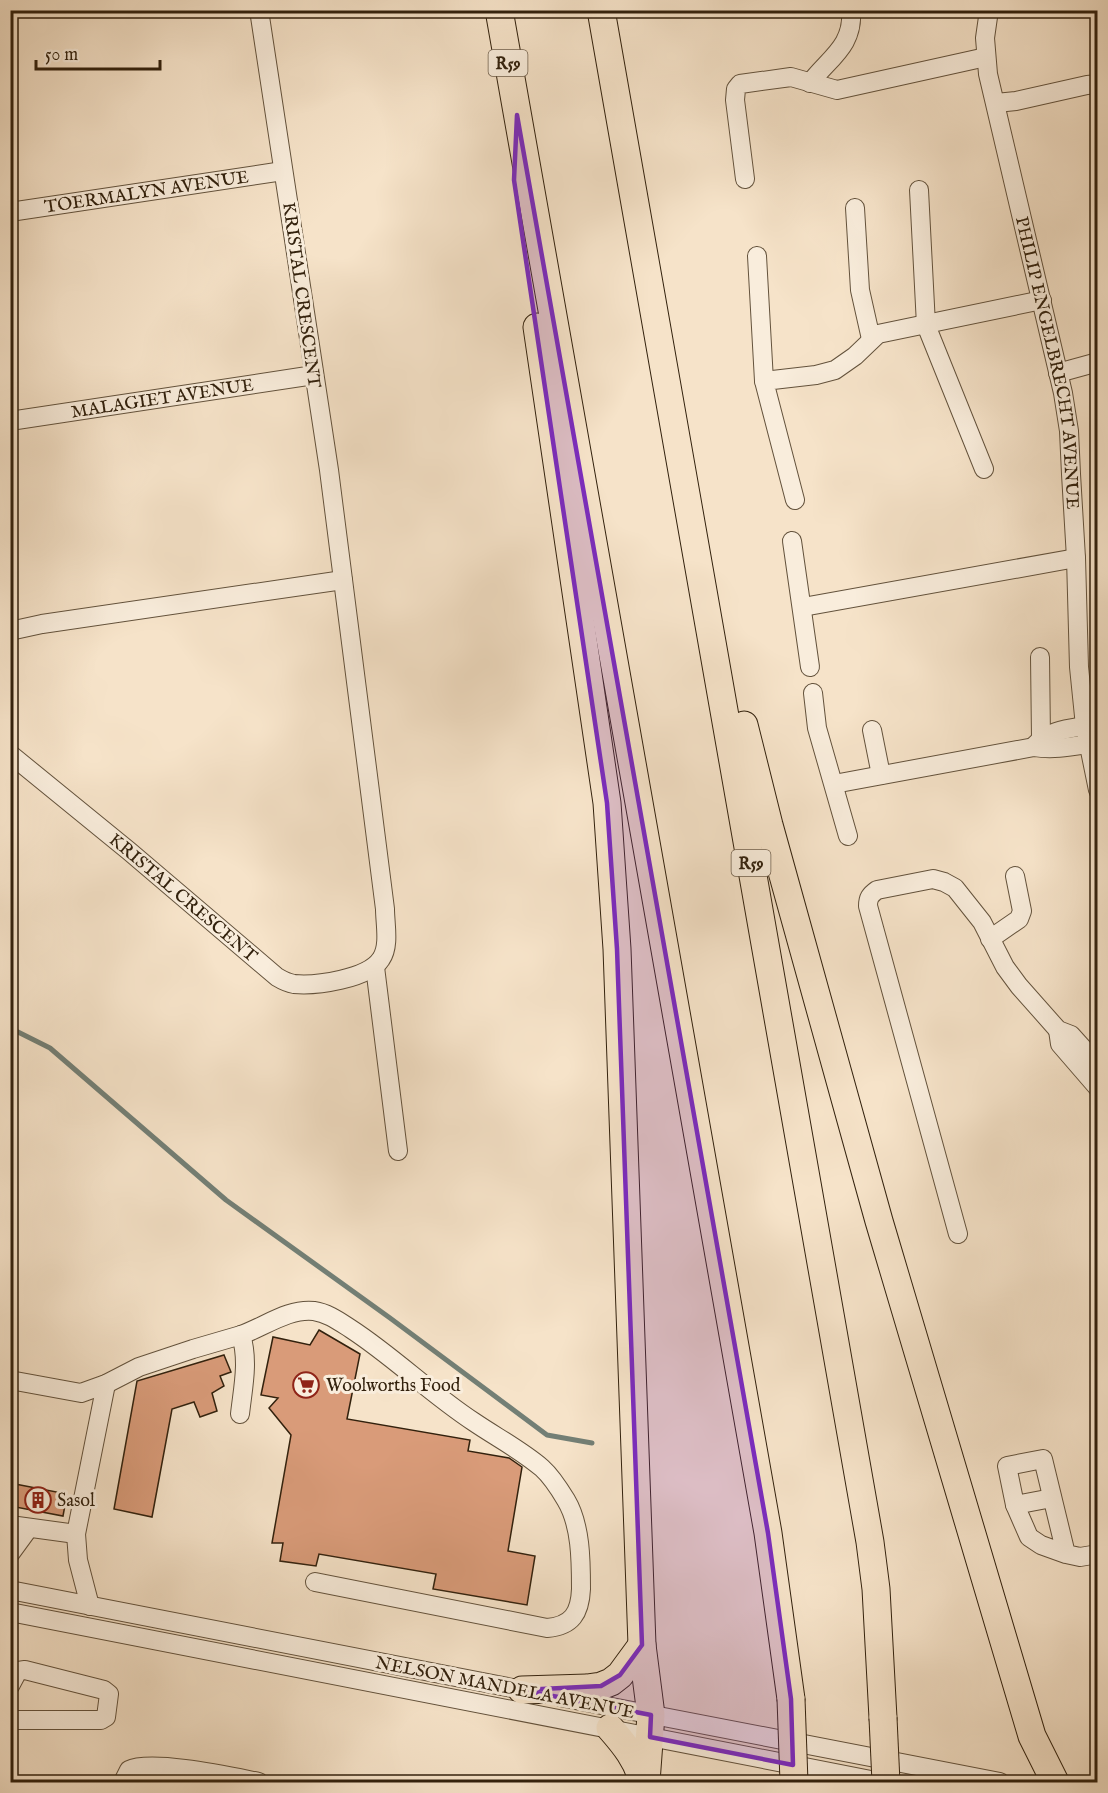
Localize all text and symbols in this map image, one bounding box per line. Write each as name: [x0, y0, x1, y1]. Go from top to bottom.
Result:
scale bar: [36, 33, 160, 71]
text: 50 m: [45, 44, 78, 67]
road number: R59: [488, 50, 528, 76]
street label: TOERMALYN AVENUE: [43, 166, 250, 220]
street label: KRISTAL CRESCENT: [276, 201, 325, 390]
street label: PHILIP ENGELBRECHT AVENUE: [1009, 214, 1083, 510]
street label: MALAGIET AVENUE: [70, 374, 255, 425]
street label: KRISTAL CRESCENT: [104, 829, 261, 968]
road number: R59: [732, 850, 771, 876]
supermarket icon: Woolworths Food: [291, 1370, 321, 1400]
place label: Woolworths Food: [326, 1375, 461, 1398]
building icon: Sasol: [23, 1485, 53, 1515]
place label: Sasol: [57, 1490, 95, 1513]
street label: NELSON MANDELA AVENUE: [373, 1652, 636, 1725]

